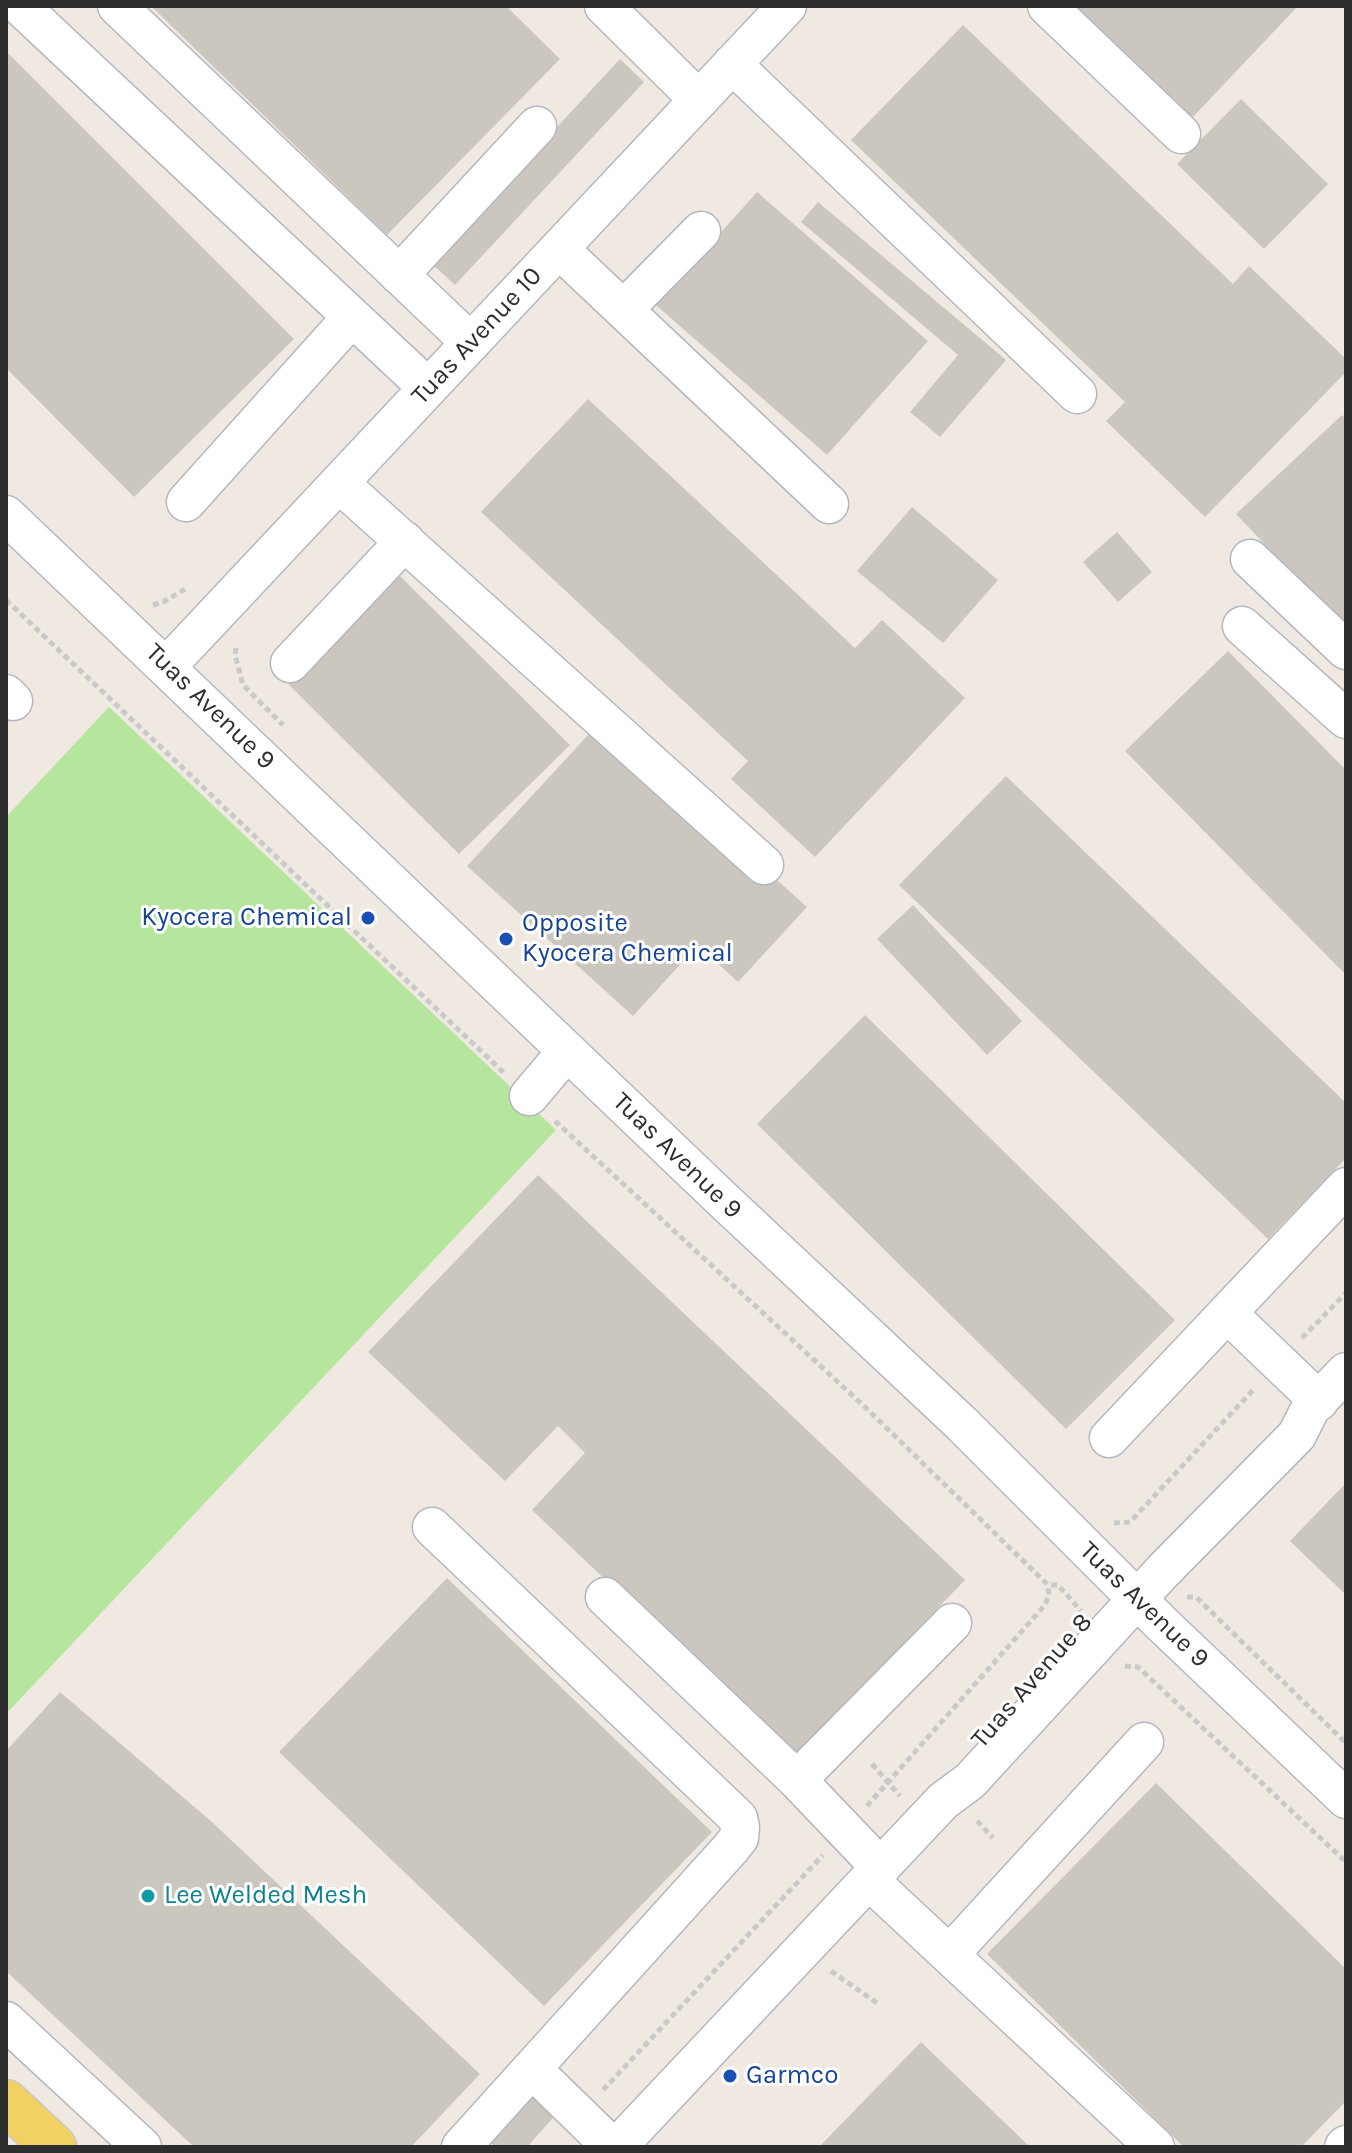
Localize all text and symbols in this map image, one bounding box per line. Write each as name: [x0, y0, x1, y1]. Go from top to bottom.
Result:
street label: Tuas Avenue 10: [405, 261, 549, 411]
street label: Tuas Avenue 9: [139, 637, 281, 777]
place label: Kyocera Chemical: [141, 902, 352, 934]
place label: Opposite Kyocera Chemical: [522, 908, 733, 970]
marker: Kyocera Chemical: [359, 909, 377, 927]
marker: Opposite Kyocera Chemical: [497, 930, 515, 948]
street label: Tuas Avenue 9: [606, 1086, 748, 1226]
street label: Tuas Avenue 9: [1073, 1535, 1215, 1675]
street label: Tuas Avenue 8: [965, 1607, 1099, 1755]
place label: Lee Welded Mesh: [164, 1880, 367, 1912]
marker: Lee Welded Mesh: [139, 1887, 157, 1905]
place label: Garmco: [746, 2060, 838, 2092]
marker: Garmco: [721, 2067, 739, 2085]

